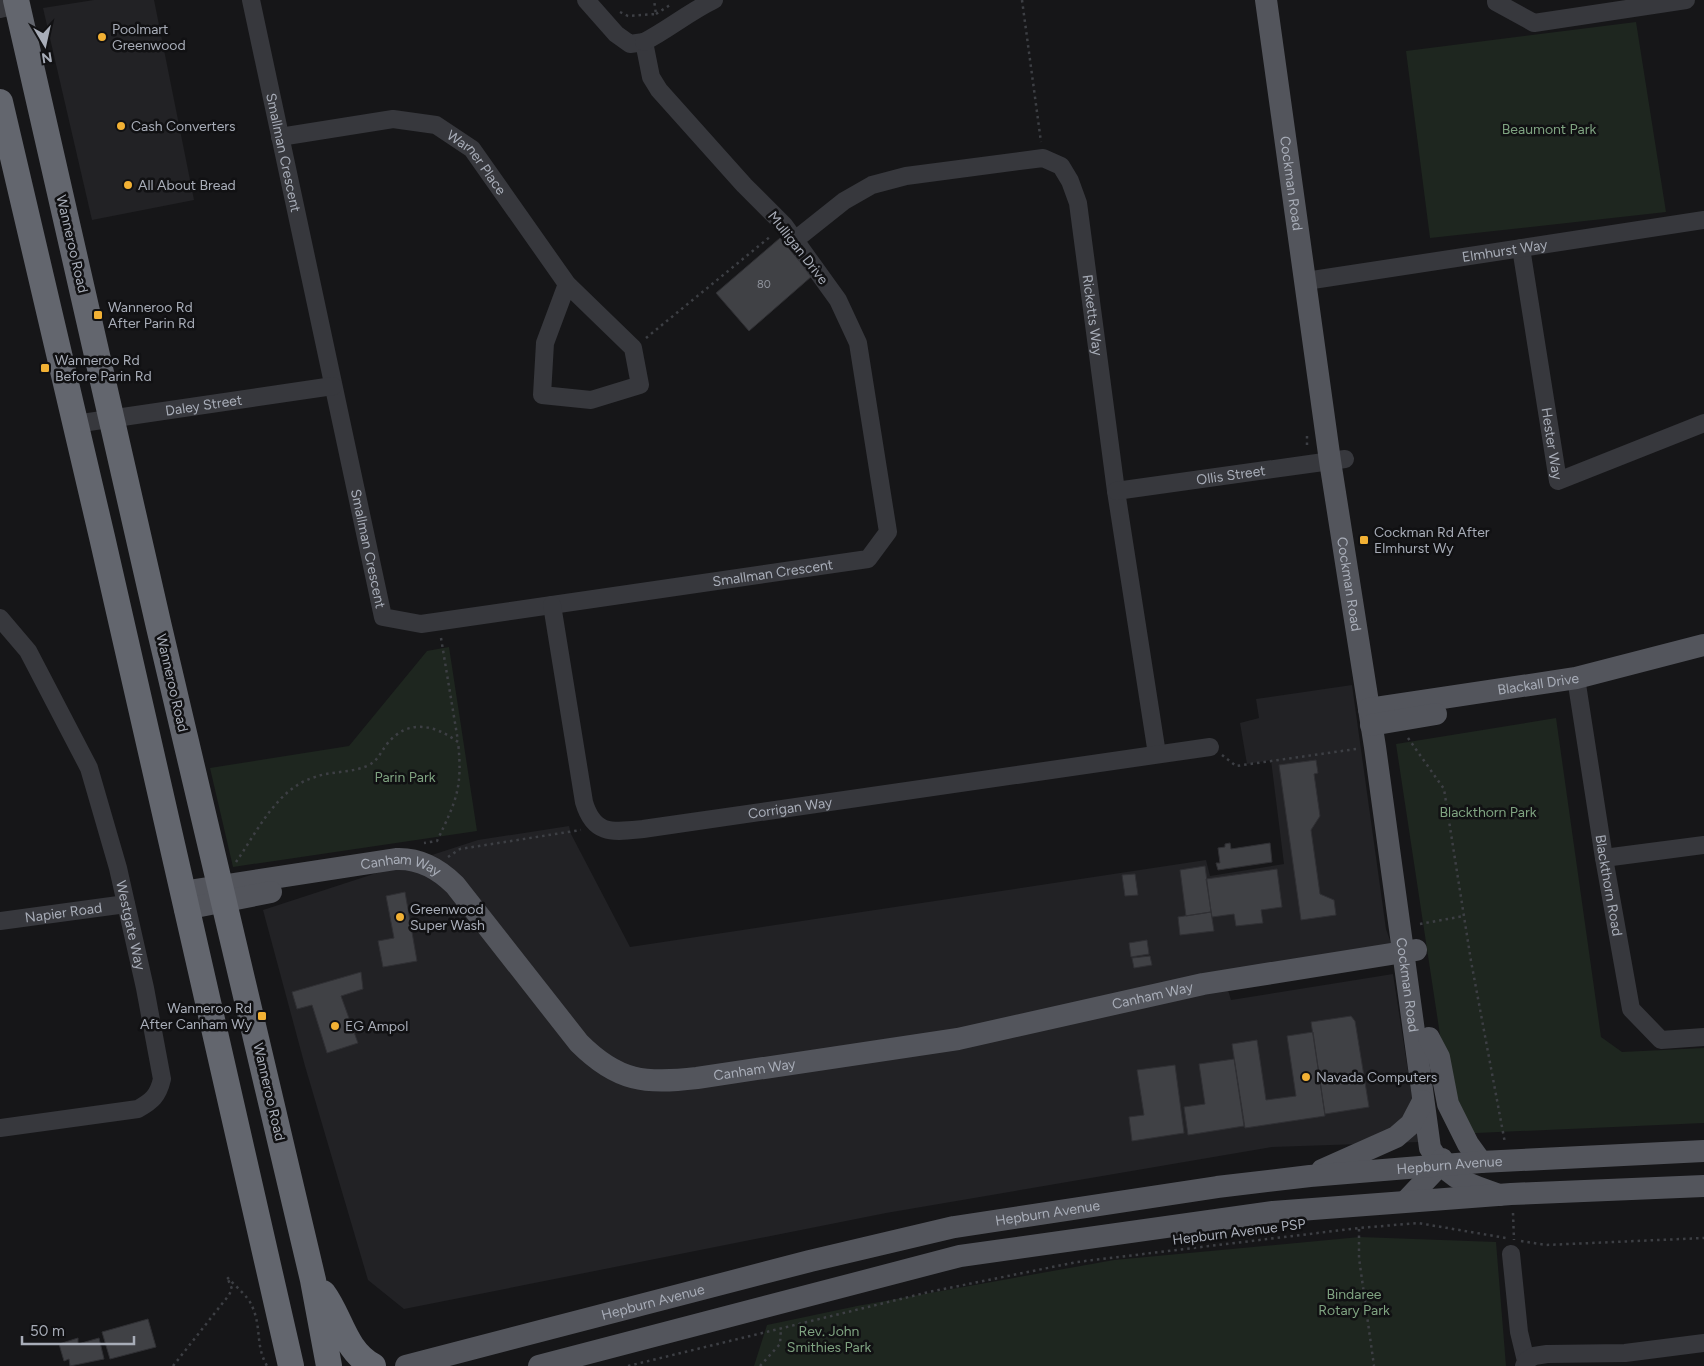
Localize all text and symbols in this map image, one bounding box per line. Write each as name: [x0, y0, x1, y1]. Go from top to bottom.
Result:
north arrow: [20, 20, 70, 70]
place label: Poolmart Greenwood: [112, 21, 186, 54]
marker: Poolmart Greenwood: [96, 31, 108, 43]
text: N: [40, 48, 54, 67]
street label: Smallman Crescent: [263, 91, 305, 214]
place label: Cash Converters: [131, 118, 236, 135]
marker: Cash Converters: [115, 120, 127, 132]
park label: Beaumont Park: [1502, 121, 1596, 138]
street label: Warner Place: [444, 126, 510, 198]
street label: Cockman Road: [1276, 135, 1306, 232]
place label: All About Bread: [138, 177, 236, 194]
marker: All About Bread: [122, 179, 134, 191]
street label: Wanneroo Road: [52, 193, 92, 295]
street label: Mulligan Drive: [764, 208, 832, 288]
street label: Elmhurst Way: [1461, 236, 1549, 265]
street label: Ricketts Way: [1079, 274, 1107, 357]
house number: 80: [757, 278, 771, 291]
place label: Wanneroo Rd After Parin Rd: [108, 299, 195, 332]
marker: Wanneroo Rd After Parin Rd: [92, 309, 104, 321]
place label: Wanneroo Rd Before Parin Rd: [55, 352, 152, 385]
marker: Wanneroo Rd Before Parin Rd: [39, 362, 51, 374]
street label: Daley Street: [164, 391, 243, 419]
street label: Hester Way: [1538, 406, 1566, 482]
street label: Ollis Street: [1195, 462, 1267, 488]
street label: Smallman Crescent: [347, 487, 389, 610]
place label: Cockman Rd After Elmhurst Wy: [1374, 524, 1490, 557]
marker: Cockman Rd After Elmhurst Wy: [1358, 534, 1370, 546]
street label: Cockman Road: [1334, 536, 1365, 632]
street label: Smallman Crescent: [711, 556, 834, 590]
street label: Wanneroo Road: [152, 632, 192, 734]
street label: Blackall Drive: [1496, 669, 1580, 698]
park label: Parin Park: [375, 769, 436, 786]
street label: Corrigan Way: [747, 793, 834, 822]
park label: Blackthorn Park: [1440, 804, 1537, 821]
street label: Blackthorn Road: [1592, 833, 1626, 937]
street label: Canham Way: [359, 850, 445, 880]
street label: Westgate Way: [113, 879, 149, 972]
street label: Napier Road: [24, 899, 103, 926]
place label: Greenwood Super Wash: [410, 901, 485, 934]
marker: Greenwood Super Wash: [394, 911, 406, 923]
street label: Cockman Road: [1393, 937, 1423, 1033]
street label: Canham Way: [1110, 978, 1195, 1013]
place label: Wanneroo Rd After Canham Wy: [140, 1000, 253, 1033]
marker: Wanneroo Rd After Canham Wy: [256, 1010, 268, 1022]
place label: EG Ampol: [345, 1018, 408, 1035]
marker: EG Ampol: [329, 1020, 341, 1032]
street label: Wanneroo Road: [249, 1041, 289, 1143]
street label: Canham Way: [712, 1055, 797, 1084]
place label: Navada Computers: [1316, 1069, 1437, 1086]
marker: Navada Computers: [1300, 1071, 1312, 1083]
street label: Hepburn Avenue: [1396, 1152, 1503, 1177]
street label: Hepburn Avenue: [994, 1196, 1102, 1229]
street label: Hepburn Avenue PSP: [1171, 1215, 1307, 1249]
street label: Hepburn Avenue: [599, 1280, 707, 1323]
park label: Bindaree Rotary Park: [1318, 1286, 1390, 1319]
scale bar: [22, 1314, 135, 1346]
text: 50 m: [30, 1322, 65, 1340]
park label: Rev. John Smithies Park: [787, 1323, 871, 1356]

